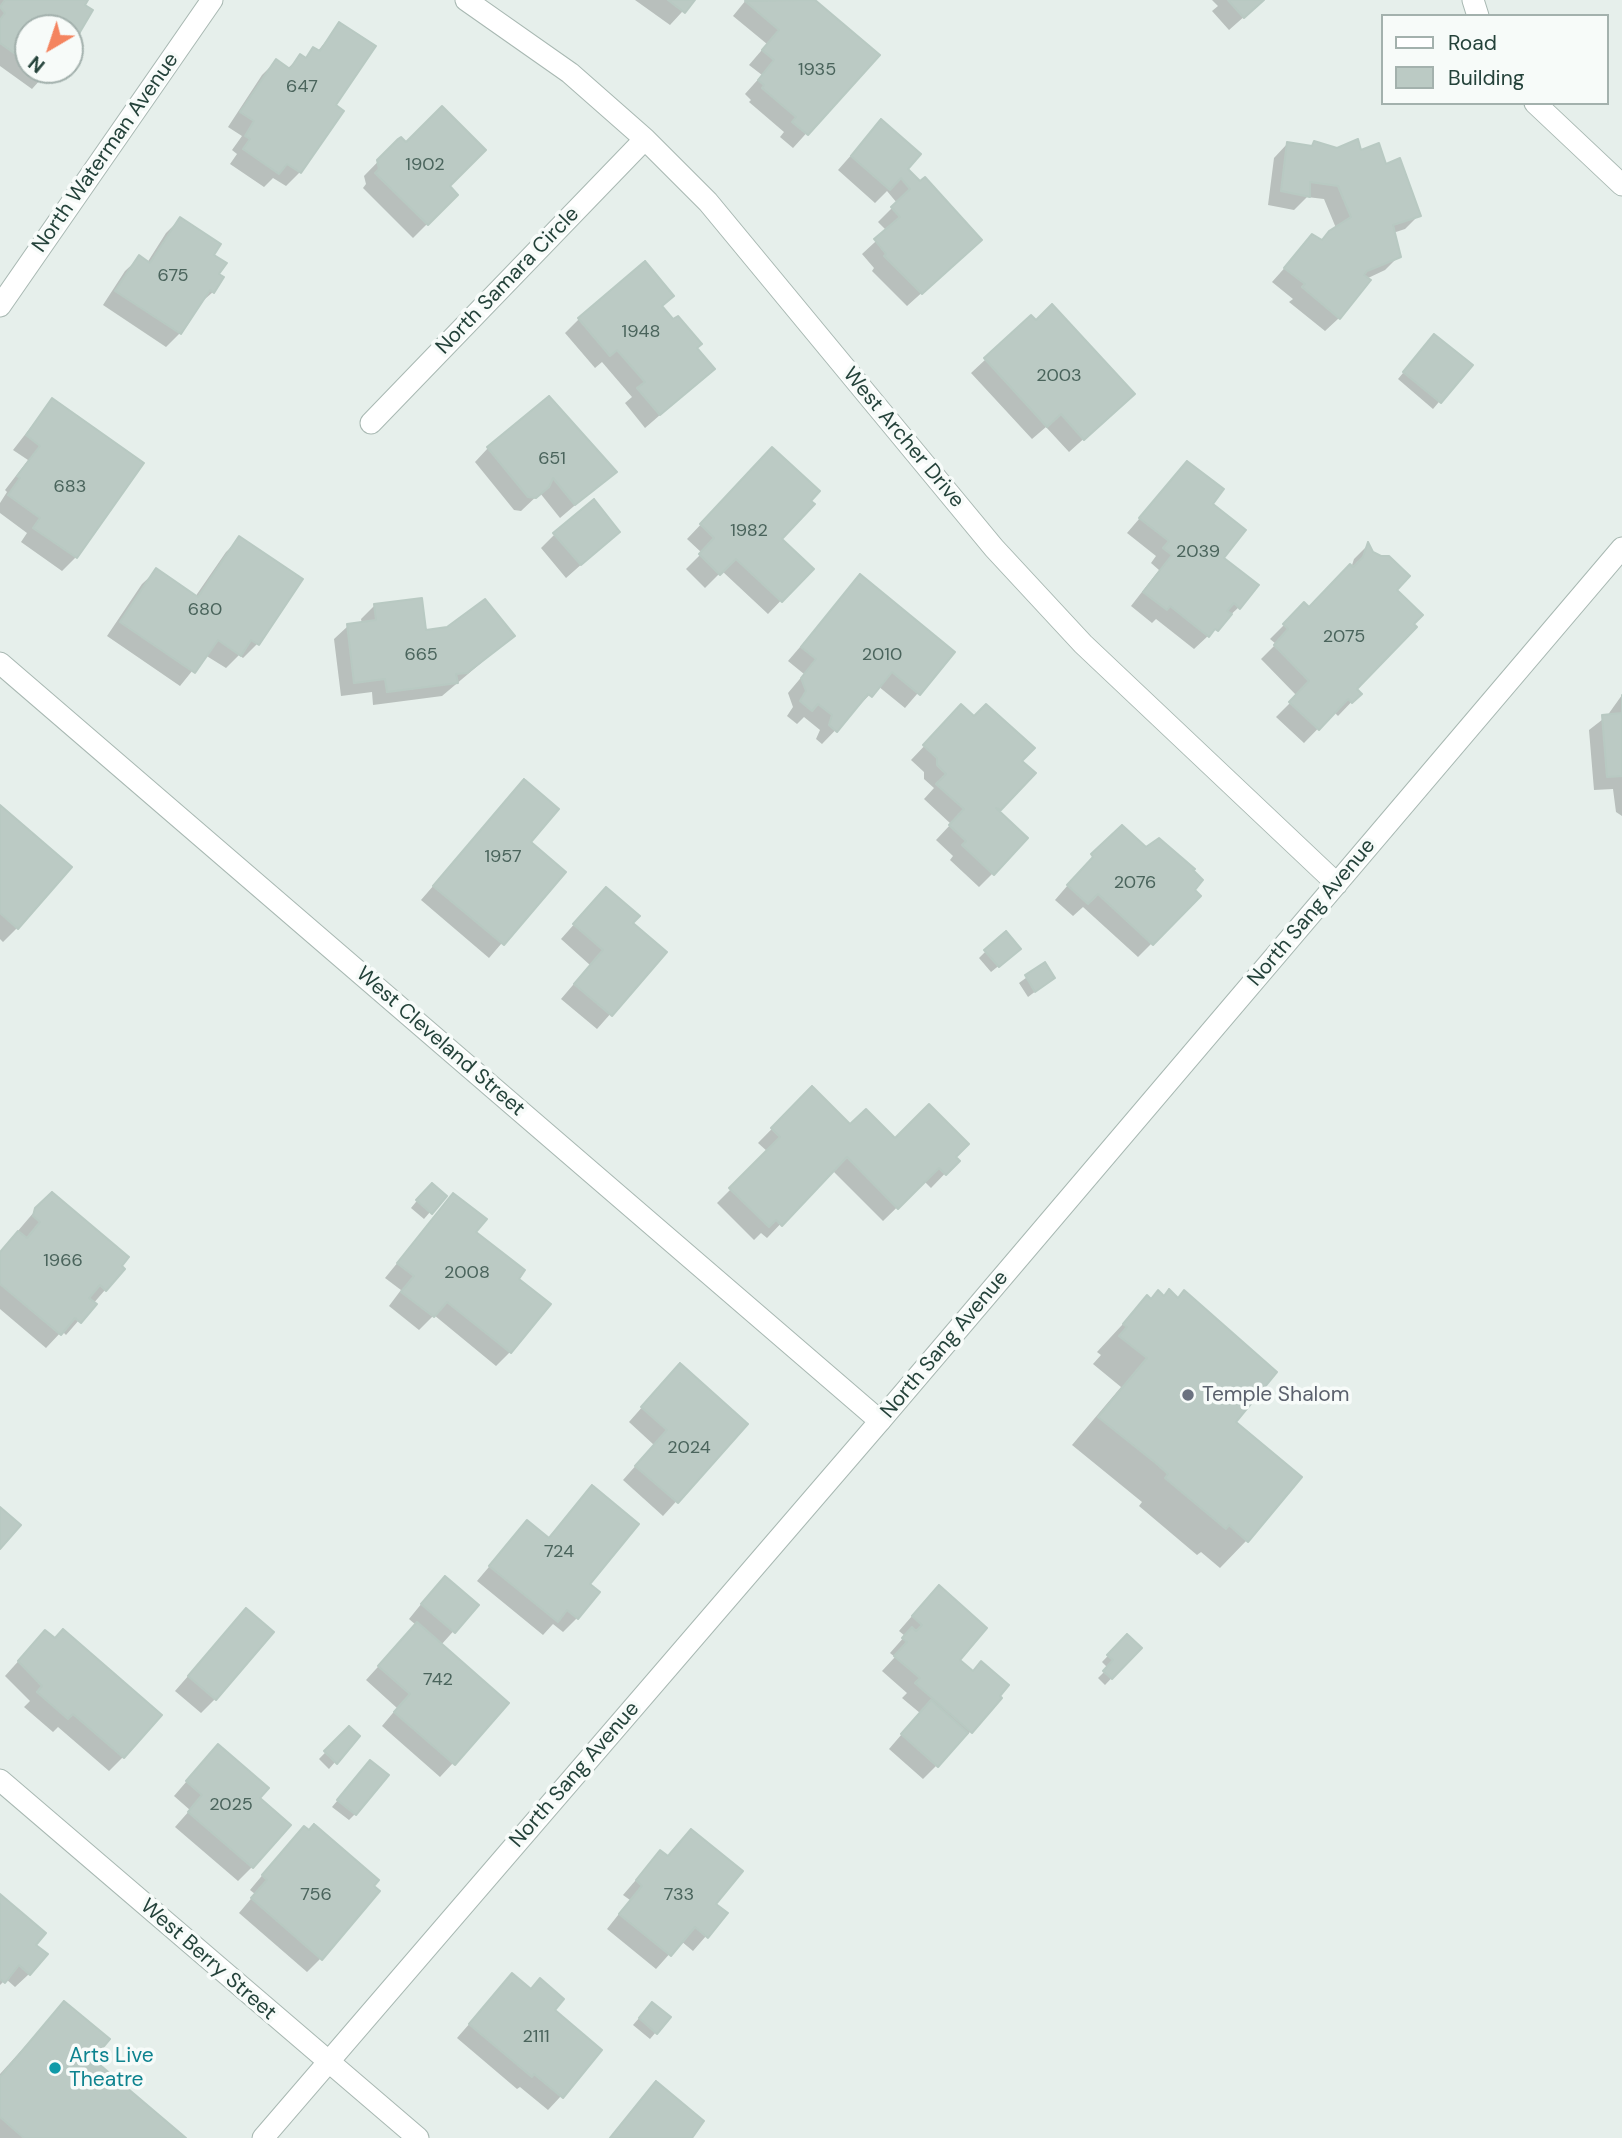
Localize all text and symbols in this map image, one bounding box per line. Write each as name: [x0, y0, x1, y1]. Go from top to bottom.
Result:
north arrow: [14, 14, 84, 84]
legend: [1380, 14, 1608, 105]
text: Road: [1448, 29, 1497, 57]
street label: North Waterman Avenue: [27, 48, 185, 258]
house number: 1935: [798, 59, 836, 81]
text: Building: [1448, 64, 1524, 92]
house number: 647: [286, 76, 318, 98]
house number: 1902: [405, 154, 445, 176]
street label: North Samara Circle: [431, 202, 585, 360]
house number: 675: [158, 265, 188, 287]
house number: 1948: [622, 321, 660, 343]
street label: West Archer Drive: [837, 363, 969, 513]
house number: 2003: [1036, 365, 1082, 387]
house number: 651: [538, 448, 566, 470]
house number: 683: [54, 476, 86, 498]
house number: 1982: [730, 520, 768, 542]
house number: 2039: [1176, 541, 1220, 563]
house number: 680: [188, 599, 222, 621]
house number: 2075: [1323, 626, 1365, 648]
house number: 665: [404, 644, 438, 666]
house number: 2010: [862, 644, 902, 666]
street label: North Sang Avenue: [1243, 834, 1381, 992]
house number: 1957: [484, 846, 522, 868]
house number: 2076: [1114, 872, 1156, 894]
street label: West Cleveland Street: [351, 962, 529, 1122]
house number: 1966: [43, 1250, 83, 1272]
house number: 2008: [444, 1262, 490, 1284]
street label: North Sang Avenue: [876, 1266, 1014, 1424]
place label: Temple Shalom: [1202, 1382, 1349, 1408]
marker: Temple Shalom: [1180, 1387, 1196, 1403]
house number: 2024: [667, 1437, 711, 1459]
house number: 724: [544, 1541, 574, 1563]
house number: 742: [423, 1669, 453, 1691]
street label: North Sang Avenue: [505, 1697, 645, 1853]
house number: 2025: [209, 1794, 253, 1816]
house number: 756: [300, 1884, 332, 1906]
house number: 733: [664, 1884, 694, 1906]
street label: West Berry Street: [135, 1894, 281, 2026]
house number: 2111: [522, 2026, 550, 2048]
place label: Arts Live Theatre: [69, 2043, 154, 2093]
marker: Arts Live Theatre: [47, 2060, 63, 2076]

